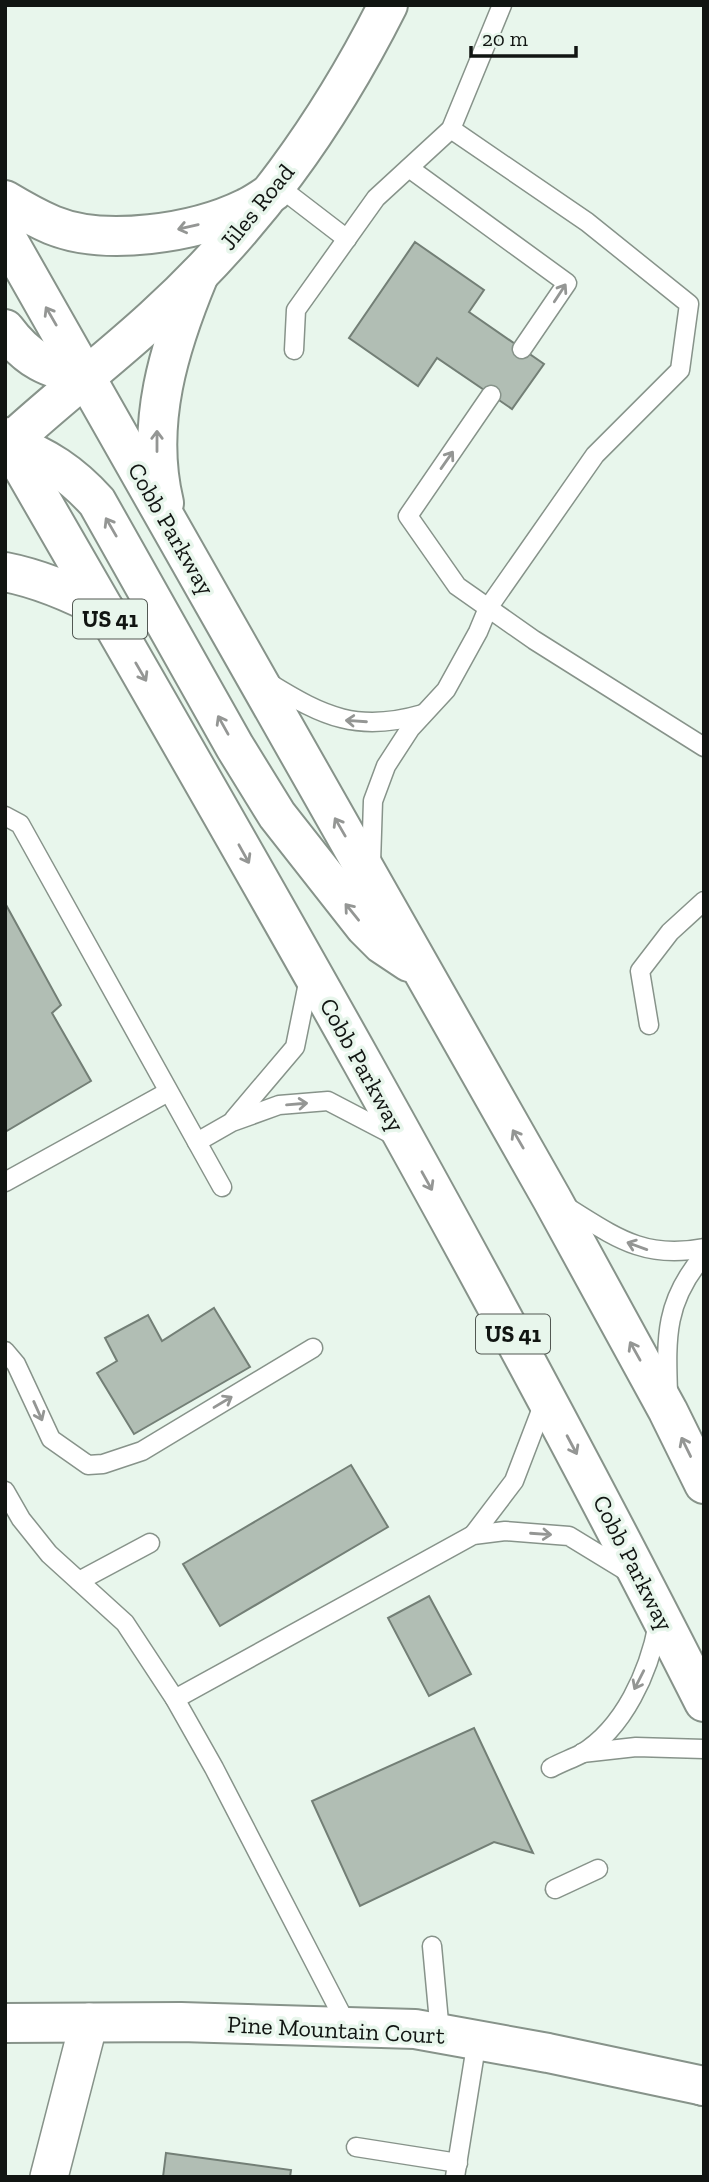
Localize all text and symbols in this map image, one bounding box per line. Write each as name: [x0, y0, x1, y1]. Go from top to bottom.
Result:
scale bar: [471, 14, 576, 58]
text: 20 m: [482, 26, 528, 51]
street label: Jiles Road: [213, 158, 300, 256]
one-way arrow: [177, 221, 200, 234]
one-way arrow: [553, 284, 568, 303]
one-way arrow: [44, 307, 58, 327]
one-way arrow: [150, 430, 164, 453]
one-way arrow: [440, 451, 454, 470]
street label: Cobb Parkway: [122, 457, 221, 601]
one-way arrow: [104, 517, 118, 537]
road number: US 41: [73, 600, 147, 638]
one-way arrow: [134, 662, 148, 682]
one-way arrow: [345, 714, 368, 727]
one-way arrow: [216, 716, 230, 736]
one-way arrow: [333, 817, 347, 837]
one-way arrow: [237, 843, 251, 863]
one-way arrow: [344, 903, 360, 921]
street label: Cobb Parkway: [314, 993, 411, 1137]
one-way arrow: [285, 1097, 308, 1110]
one-way arrow: [511, 1129, 524, 1150]
one-way arrow: [420, 1171, 434, 1191]
one-way arrow: [626, 1238, 648, 1251]
road number: US 41: [476, 1315, 550, 1354]
one-way arrow: [628, 1341, 641, 1362]
one-way arrow: [213, 1395, 233, 1409]
one-way arrow: [32, 1399, 45, 1421]
one-way arrow: [566, 1434, 579, 1455]
one-way arrow: [679, 1437, 692, 1458]
street label: Cobb Parkway: [587, 1490, 680, 1636]
one-way arrow: [529, 1527, 552, 1540]
one-way arrow: [632, 1669, 646, 1690]
street label: Pine Mountain Court: [227, 2009, 446, 2050]

